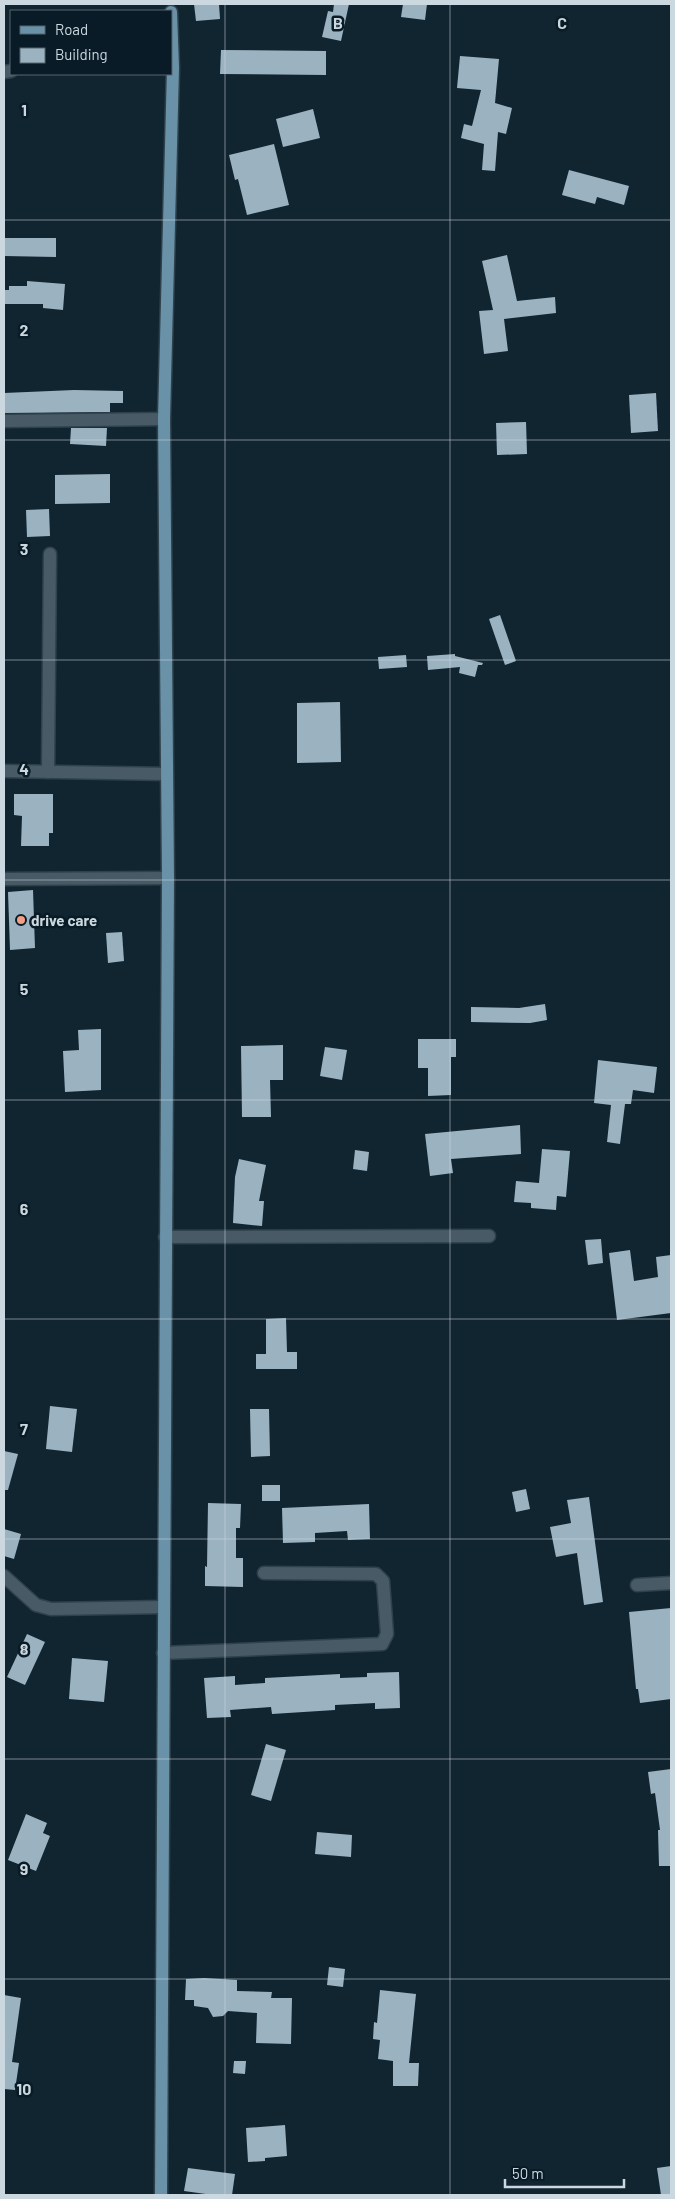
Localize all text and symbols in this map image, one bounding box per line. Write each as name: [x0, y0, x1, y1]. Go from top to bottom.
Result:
legend: [10, 10, 172, 75]
text: B: [333, 13, 343, 32]
text: C: [557, 13, 567, 32]
text: Road: [55, 20, 88, 38]
text: Building: [55, 45, 108, 63]
text: 1: [21, 100, 27, 119]
text: 2: [20, 320, 29, 339]
text: 3: [20, 539, 28, 558]
text: 4: [19, 759, 29, 778]
place label: drive care: [31, 911, 97, 929]
marker: drive care: [15, 914, 27, 926]
text: 5: [20, 979, 29, 998]
text: 6: [20, 1199, 29, 1218]
text: 7: [20, 1419, 28, 1438]
text: 8: [20, 1639, 29, 1658]
text: 9: [20, 1859, 28, 1878]
text: 10: [17, 2079, 31, 2098]
scale bar: [505, 2156, 624, 2188]
text: 50 m: [512, 2164, 544, 2182]

